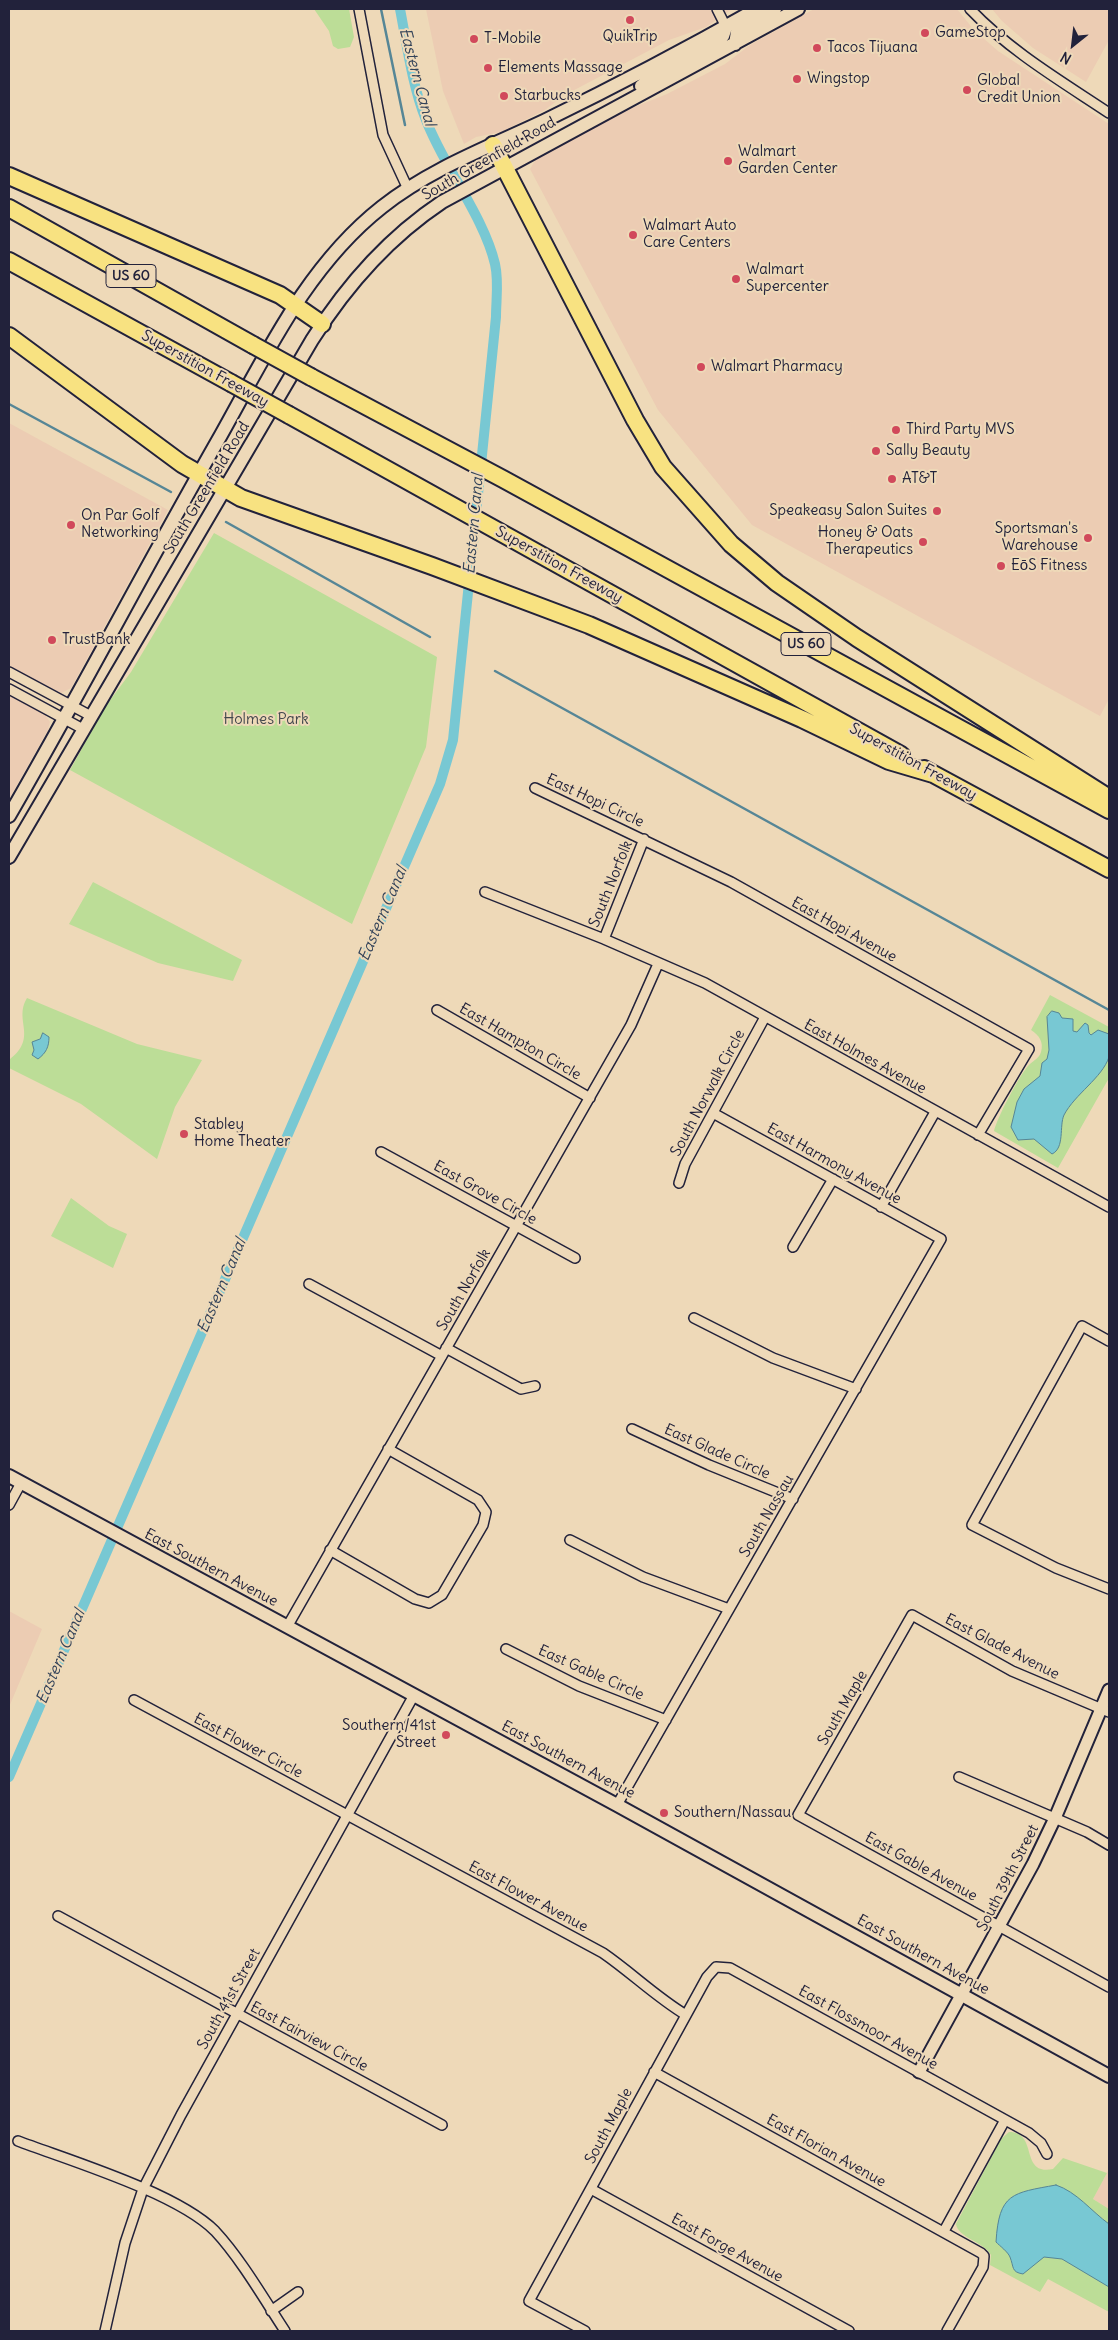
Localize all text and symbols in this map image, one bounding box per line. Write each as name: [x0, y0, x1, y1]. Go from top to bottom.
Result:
marker: QuikTrip: [624, 14, 636, 26]
north arrow: [1048, 20, 1098, 70]
place label: GameStop: [935, 24, 1006, 42]
water label: Eastern Canal: [395, 26, 439, 128]
marker: GameStop: [919, 27, 931, 39]
place label: QuikTrip: [603, 28, 657, 46]
place label: T-Mobile: [484, 30, 541, 48]
marker: T-Mobile: [468, 33, 480, 45]
place label: Tacos Tijuana: [827, 39, 918, 57]
marker: Tacos Tijuana: [811, 42, 823, 54]
text: N: [1057, 48, 1074, 68]
place label: Elements Massage: [498, 59, 623, 77]
marker: Elements Massage: [482, 62, 494, 74]
place label: Wingstop: [807, 70, 870, 88]
place label: Global Credit Union: [977, 72, 1061, 107]
marker: Wingstop: [791, 73, 803, 85]
marker: Global Credit Union: [961, 84, 973, 96]
place label: Starbucks: [514, 87, 581, 105]
marker: Starbucks: [498, 90, 510, 102]
street label: South Greenfield Road: [419, 113, 559, 205]
place label: Walmart Garden Center: [738, 143, 838, 178]
marker: Walmart Garden Center: [722, 155, 734, 167]
place label: Walmart Auto Care Centers: [643, 217, 736, 252]
marker: Walmart Auto Care Centers: [627, 229, 639, 241]
place label: Walmart Supercenter: [746, 261, 829, 296]
road number: US 60: [106, 264, 156, 288]
marker: Walmart Supercenter: [730, 273, 742, 285]
street label: Superstition Freeway: [138, 327, 272, 411]
place label: Walmart Pharmacy: [711, 358, 843, 376]
marker: Walmart Pharmacy: [695, 361, 707, 373]
street label: South Greenfield Road: [160, 418, 254, 558]
place label: Third Party MVS: [906, 421, 1015, 439]
marker: Third Party MVS: [890, 424, 902, 436]
place label: Sally Beauty: [886, 442, 970, 460]
marker: Sally Beauty: [870, 445, 882, 457]
place label: AT&T: [902, 470, 937, 488]
water label: Eastern Canal: [460, 473, 488, 575]
marker: AT&T: [886, 473, 898, 485]
place label: Speakeasy Salon Suites: [769, 502, 927, 520]
marker: Speakeasy Salon Suites: [931, 505, 943, 517]
place label: On Par Golf Networking: [81, 507, 159, 542]
marker: On Par Golf Networking: [65, 519, 77, 531]
place label: Sportsman's Warehouse: [995, 520, 1078, 555]
street label: Superstition Freeway: [492, 523, 626, 607]
place label: Honey & Oats Therapeutics: [818, 524, 913, 559]
marker: Sportsman's Warehouse: [1082, 532, 1094, 544]
marker: Honey & Oats Therapeutics: [917, 536, 929, 548]
place label: EōS Fitness: [1011, 557, 1087, 575]
marker: EōS Fitness: [995, 560, 1007, 572]
place label: TrustBank: [62, 631, 130, 649]
road number: US 60: [781, 633, 831, 656]
marker: TrustBank: [46, 634, 58, 646]
park label: Holmes Park: [223, 711, 309, 729]
street label: Superstition Freeway: [846, 720, 980, 804]
street label: East Hopi Circle: [543, 771, 647, 831]
street label: South Norfolk: [585, 838, 637, 930]
water label: Eastern Canal: [355, 864, 411, 964]
street label: East Hopi Avenue: [788, 894, 900, 966]
street label: East Hampton Circle: [456, 1000, 584, 1084]
street label: East Holmes Avenue: [801, 1016, 929, 1098]
street label: South Norwalk Circle: [667, 1027, 749, 1159]
place label: Stabley Home Theater: [194, 1116, 290, 1151]
street label: East Harmony Avenue: [764, 1120, 904, 1208]
marker: Stabley Home Theater: [178, 1128, 190, 1140]
street label: East Grove Circle: [430, 1157, 540, 1229]
water label: Eastern Canal: [194, 1236, 250, 1336]
street label: South Norfolk: [433, 1246, 495, 1334]
street label: East Glade Circle: [661, 1421, 773, 1483]
street label: South Nassau: [736, 1471, 798, 1561]
street label: East Southern Avenue: [141, 1525, 281, 1611]
water label: Eastern Canal: [33, 1607, 89, 1707]
street label: East Glade Avenue: [942, 1610, 1062, 1684]
street label: East Gable Circle: [535, 1642, 647, 1704]
street label: South Maple: [814, 1667, 872, 1749]
street label: East Flower Circle: [190, 1710, 306, 1782]
place label: Southern/41st Street: [342, 1717, 436, 1752]
street label: East Southern Avenue: [498, 1717, 638, 1803]
marker: Southern/41st Street: [440, 1729, 452, 1741]
place label: Southern/Nassau: [674, 1804, 791, 1822]
marker: Southern/Nassau: [658, 1807, 670, 1819]
street label: South 39th Street: [973, 1822, 1043, 1934]
street label: East Gable Avenue: [862, 1829, 980, 1905]
street label: East Flower Avenue: [465, 1858, 591, 1936]
street label: East Southern Avenue: [854, 1911, 992, 1999]
street label: South 41st Street: [194, 1945, 264, 2053]
street label: East Flossmoor Avenue: [795, 1982, 941, 2074]
street label: East Fairview Circle: [247, 1998, 371, 2076]
street label: South Maple: [581, 2085, 637, 2167]
street label: East Florian Avenue: [763, 2111, 889, 2191]
street label: East Forge Avenue: [668, 2210, 786, 2286]

